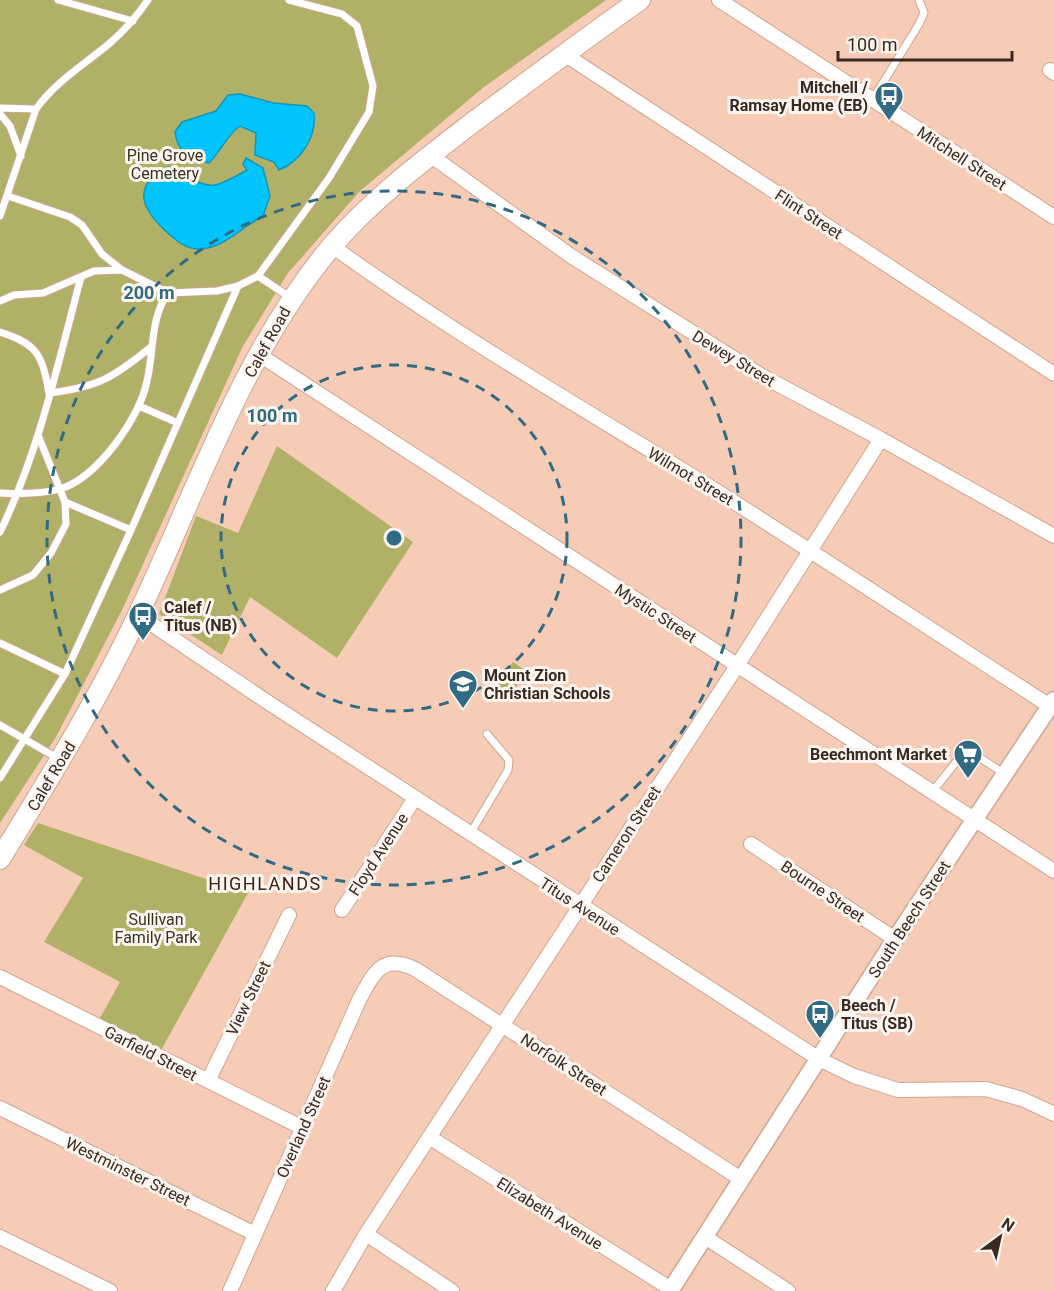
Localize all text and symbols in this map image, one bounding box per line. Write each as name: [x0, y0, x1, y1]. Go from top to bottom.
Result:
scale bar: [838, 24, 1012, 62]
text: 100 m: [847, 34, 898, 55]
place label: Mitchell / Ramsay Home (EB): [729, 78, 868, 115]
bus stop icon: Mitchell / Ramsay Home (EB): [873, 80, 905, 122]
street label: Mitchell Street: [913, 122, 1010, 194]
park label: Pine Grove Cemetery: [127, 146, 203, 183]
street label: Flint Street: [771, 186, 846, 243]
text: 200 m: [123, 282, 175, 303]
street label: Calef Road: [240, 304, 295, 381]
street label: Dewey Street: [689, 326, 779, 391]
text: 100 m: [246, 405, 298, 426]
street label: Wilmot Street: [644, 443, 737, 509]
centre of rings: [384, 528, 404, 548]
street label: Mystic Street: [611, 580, 700, 647]
place label: Calef / Titus (NB): [164, 598, 237, 635]
bus stop icon: Calef / Titus (NB): [127, 600, 159, 642]
place label: Mount Zion Christian Schools: [484, 666, 611, 703]
school or university icon: Mount Zion Christian Schools: [447, 668, 479, 710]
street label: Calef Road: [23, 738, 80, 814]
supermarket icon: Beechmont Market: [952, 738, 984, 780]
place label: Beechmont Market: [810, 745, 948, 764]
street label: Cameron Street: [588, 783, 665, 886]
street label: Floyd Avenue: [345, 809, 412, 899]
street label: Bourne Street: [777, 856, 868, 926]
street label: South Beech Street: [864, 857, 954, 981]
district label: HIGHLANDS: [208, 873, 322, 894]
street label: Titus Avenue: [536, 873, 624, 939]
park label: Sullivan Family Park: [115, 910, 198, 947]
street label: View Street: [222, 958, 275, 1039]
place label: Beech / Titus (SB): [841, 996, 913, 1033]
bus stop icon: Beech / Titus (SB): [804, 998, 836, 1040]
street label: Garfield Street: [101, 1022, 200, 1085]
street label: Norfolk Street: [517, 1030, 610, 1099]
street label: Overland Street: [273, 1073, 334, 1181]
street label: Westminster Street: [62, 1133, 193, 1210]
street label: Elizabeth Avenue: [493, 1173, 606, 1254]
north arrow: [970, 1207, 1030, 1267]
text: N: [998, 1214, 1018, 1236]

